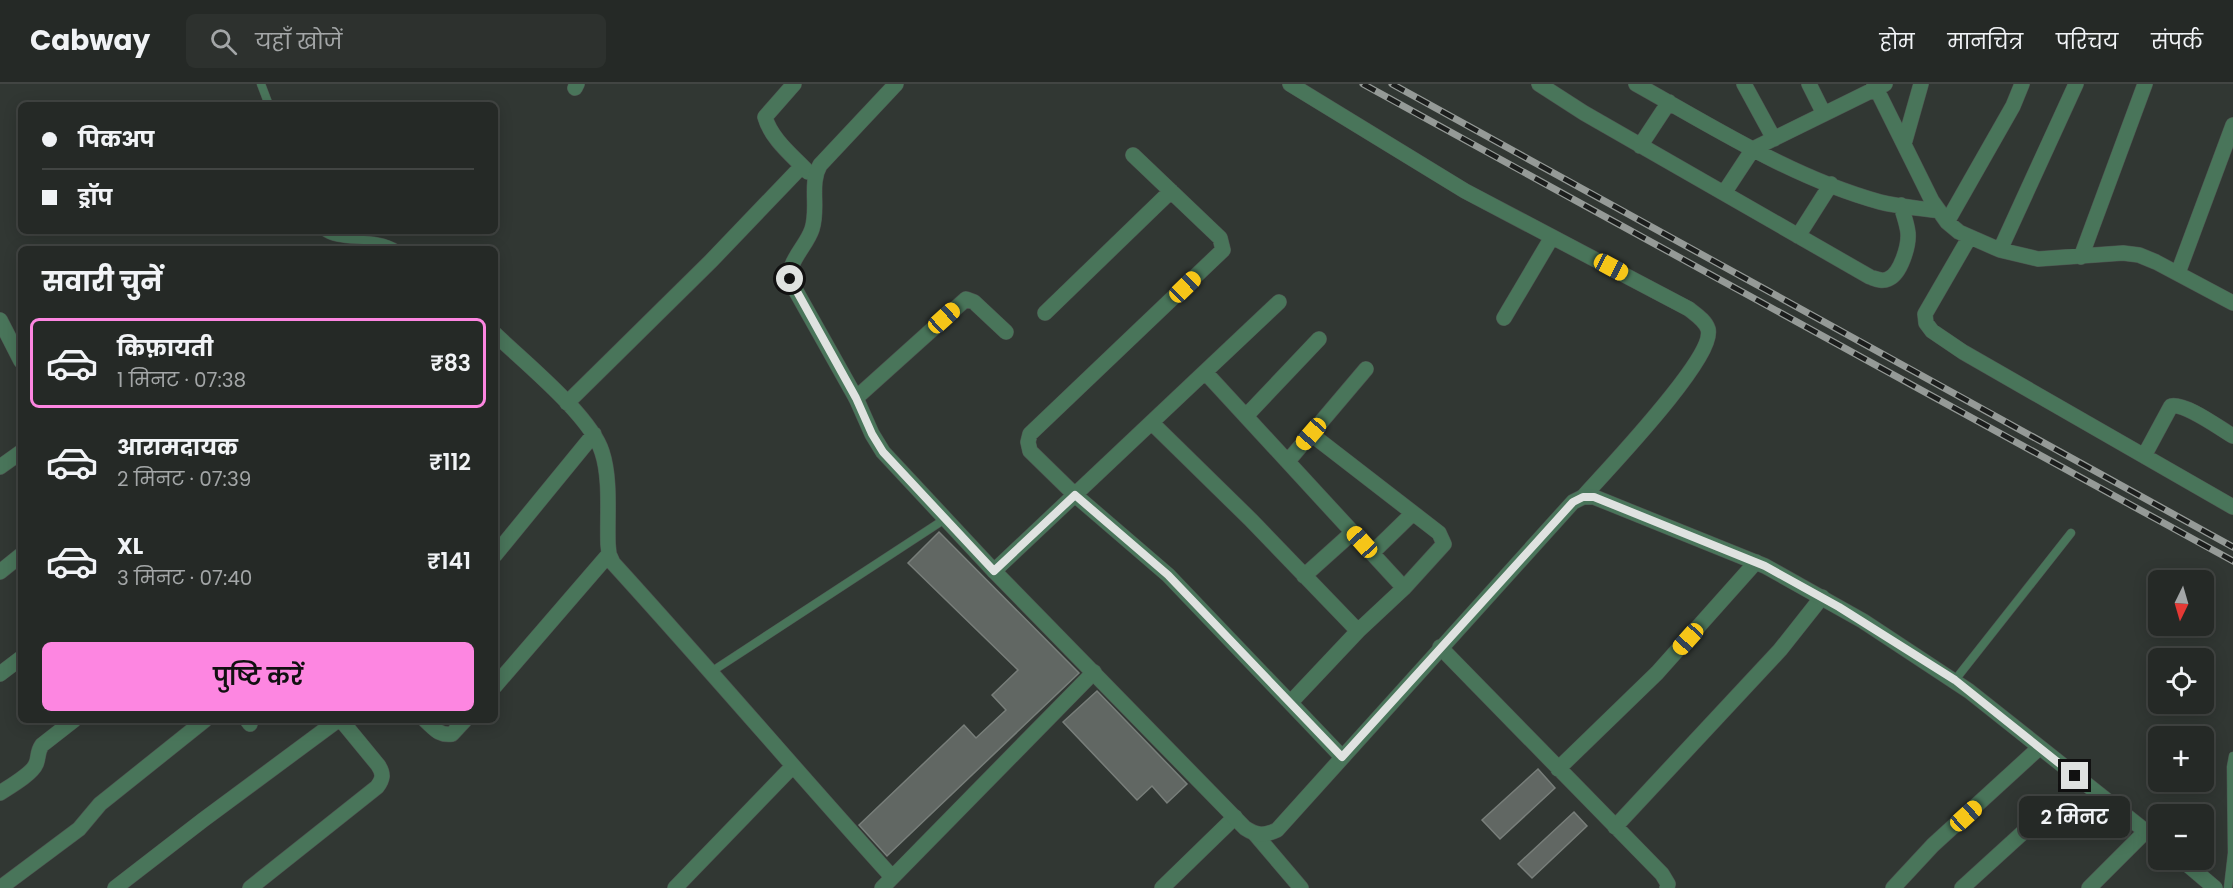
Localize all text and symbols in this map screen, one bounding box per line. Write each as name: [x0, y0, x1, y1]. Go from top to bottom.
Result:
search box: [186, 14, 606, 68]
text: Cabway: [30, 21, 150, 60]
icon: search: [207, 25, 240, 58]
text: यहाँ खोजें: [255, 26, 342, 57]
text: होम: [1880, 27, 1915, 56]
text: मानचित्र: [1948, 27, 2023, 56]
text: परिचय: [2056, 27, 2118, 56]
text: संपर्क: [2151, 27, 2203, 56]
text: पिकअप: [78, 124, 155, 155]
text: ड्रॉप: [78, 182, 112, 213]
car: [1591, 251, 1631, 283]
text: सवारी चुनें: [42, 263, 162, 300]
route start: [776, 265, 803, 292]
car: [1166, 268, 1204, 306]
car: [925, 299, 963, 337]
text: किफ़ायती: [117, 333, 213, 364]
icon: car: [45, 336, 99, 390]
text: ₹83: [430, 348, 471, 379]
text: 1 मिनट · 07:38: [117, 366, 246, 394]
car: [1292, 415, 1330, 453]
text: आरामदायक: [117, 432, 238, 463]
icon: car: [45, 435, 99, 489]
text: ₹112: [429, 447, 471, 478]
text: 2 मिनट · 07:39: [117, 465, 251, 493]
car: [1343, 523, 1381, 561]
text: XL: [117, 531, 143, 562]
icon: car: [45, 534, 99, 588]
text: ₹141: [427, 546, 471, 577]
text: 3 मिनट · 07:40: [117, 564, 252, 592]
north arrow: [2148, 570, 2214, 636]
map controls: [2148, 570, 2214, 870]
car: [1669, 620, 1707, 658]
button: पुष्टि करें: [42, 642, 474, 711]
button: locate: [2148, 648, 2214, 714]
button: +: [2148, 726, 2214, 792]
route end: [2061, 762, 2088, 789]
car: [1947, 797, 1985, 835]
callout: 2 मिनट: [2020, 797, 2130, 839]
text: 2 मिनट: [2040, 803, 2109, 831]
button: −: [2148, 804, 2214, 870]

